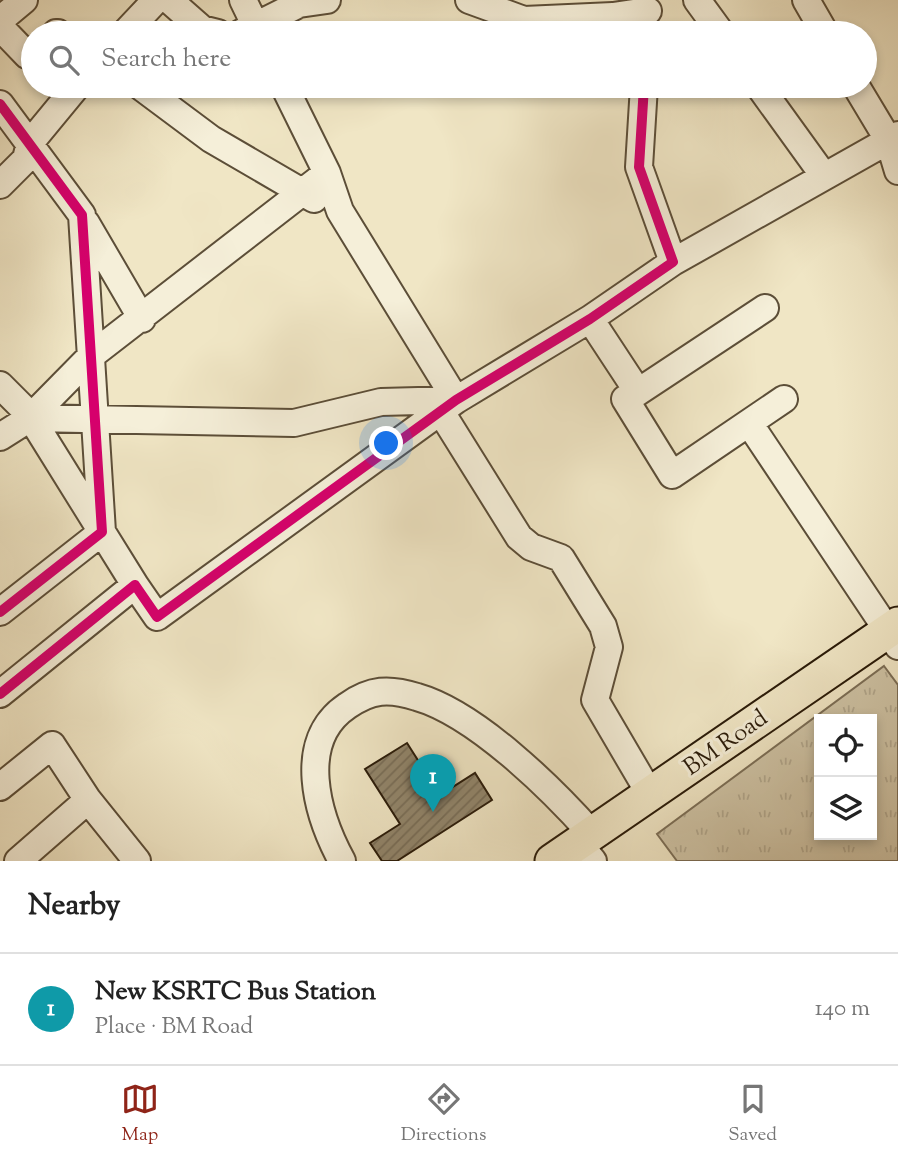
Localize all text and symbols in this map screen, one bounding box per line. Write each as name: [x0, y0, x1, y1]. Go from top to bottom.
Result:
search box: [21, 21, 877, 98]
icon: search: [45, 41, 83, 79]
text: Search here: [101, 41, 231, 78]
your location: [369, 426, 403, 460]
street label: BM Road: [677, 702, 776, 785]
map controls: [814, 714, 877, 840]
button: locate: [814, 714, 877, 777]
pin: 1: [410, 754, 456, 812]
button: layers: [814, 777, 877, 840]
text: Nearby: [28, 885, 120, 928]
text: New KSRTC Bus Station: [95, 974, 376, 1011]
text: 1: [47, 993, 55, 1026]
text: 140 m: [815, 993, 870, 1026]
text: Place · BM Road: [95, 1011, 253, 1044]
tab: Map: [121, 1080, 159, 1149]
tab: Directions: [401, 1080, 486, 1149]
tab: Saved: [728, 1080, 777, 1149]

